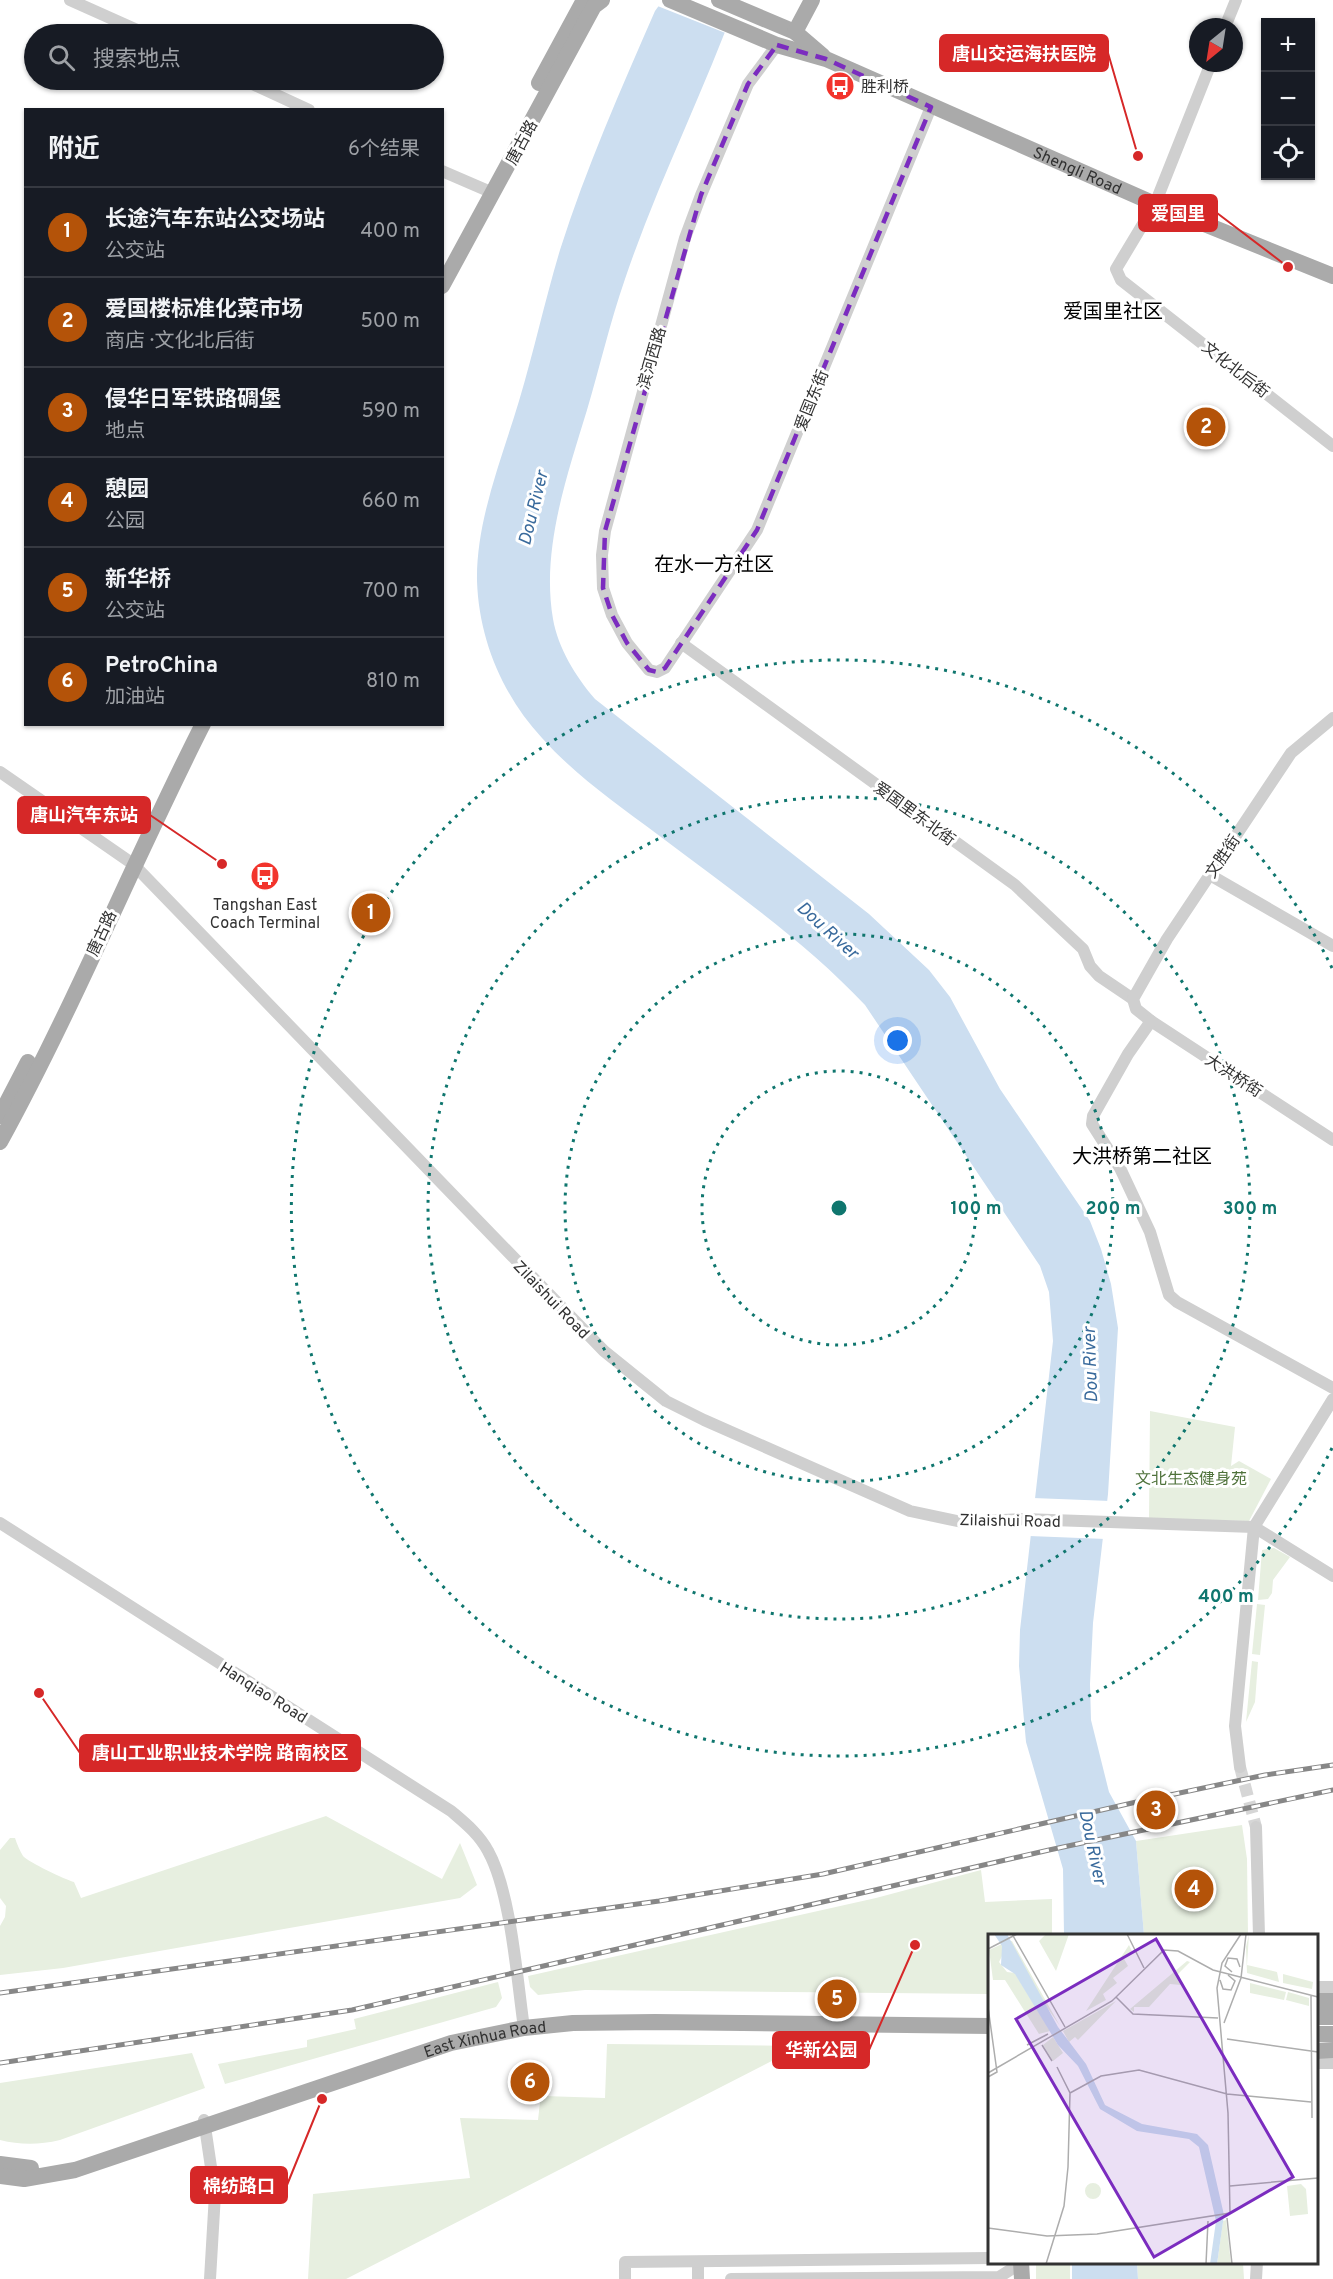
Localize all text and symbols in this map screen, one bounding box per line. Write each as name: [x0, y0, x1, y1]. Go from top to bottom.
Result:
north arrow: [1189, 18, 1243, 72]
map controls: [1261, 18, 1315, 180]
button: +: [1261, 18, 1315, 72]
search box: [24, 24, 444, 90]
callout: 唐山交运海扶医院: [940, 35, 1108, 71]
icon: search: [45, 41, 78, 74]
text: 唐山交运海扶医院: [952, 44, 1096, 67]
text: 搜索地点: [93, 47, 181, 74]
bus stop icon: 胜利桥: [824, 70, 856, 102]
button: −: [1261, 72, 1315, 126]
place label: 胜利桥: [861, 78, 909, 98]
street label: 唐古路: [503, 117, 543, 169]
button: locate: [1261, 126, 1315, 180]
text: 附近: [48, 134, 100, 167]
text: 6个结果: [348, 137, 420, 163]
street label: Shengli Road: [1029, 143, 1124, 200]
callout: 爱国里: [1139, 195, 1217, 231]
text: 爱国里: [1151, 204, 1205, 227]
text: 长途汽车东站公交场站: [105, 207, 325, 234]
text: 1: [64, 219, 72, 245]
text: 400 m: [360, 219, 420, 245]
text: 公交站: [105, 239, 165, 265]
text: 爱国楼标准化菜市场: [105, 297, 303, 324]
district label: 爱国里社区: [1063, 300, 1163, 326]
text: 2: [61, 309, 74, 335]
text: 500 m: [360, 309, 420, 335]
street label: 滨河西路: [634, 325, 671, 392]
text: 商店 · 文化北后街: [105, 329, 254, 355]
street label: 文化北后街: [1197, 338, 1272, 403]
street label: 爱国东街: [792, 367, 834, 434]
text: 侵华日军铁路碉堡: [105, 387, 281, 414]
text: 3: [62, 399, 74, 425]
text: 590 m: [362, 399, 420, 425]
pin: 2: [1186, 404, 1226, 450]
text: 地点: [105, 419, 145, 445]
water label: Dou River: [514, 467, 555, 548]
text: 憩园: [105, 477, 149, 504]
text: 4: [61, 489, 74, 515]
text: 660 m: [362, 489, 420, 515]
text: 公园: [105, 509, 145, 535]
district label: 在水一方社区: [654, 553, 774, 579]
text: 新华桥: [105, 567, 171, 594]
text: 5: [61, 579, 74, 605]
text: 700 m: [363, 579, 420, 605]
text: 公交站: [105, 599, 165, 625]
text: PetroChina: [105, 653, 218, 680]
text: 6: [61, 669, 74, 695]
text: 810 m: [366, 669, 420, 695]
text: 加油站: [105, 685, 165, 711]
street label: 爱国里东北街: [869, 778, 959, 851]
callout: 唐山汽车东站: [18, 797, 150, 833]
text: 唐山汽车东站: [30, 805, 138, 828]
street label: 文胜街: [1202, 832, 1245, 883]
bus stop icon: Tangshan East Coach Terminal: [249, 860, 281, 892]
pin: 1: [352, 890, 391, 936]
place label: Tangshan East Coach Terminal: [210, 896, 320, 934]
water label: Dou River: [791, 897, 865, 967]
street label: 唐古路: [84, 908, 122, 960]
your location: [883, 1026, 912, 1055]
street label: 大洪桥街: [1201, 1051, 1265, 1102]
district label: 大洪桥第二社区: [1072, 1145, 1212, 1171]
centre of rings: [829, 1198, 849, 1218]
text: 100 m: [950, 1198, 1002, 1221]
text: 200 m: [1085, 1198, 1141, 1221]
text: 300 m: [1223, 1198, 1277, 1221]
street label: Zilaishui Road: [508, 1257, 593, 1344]
water label: Dou River: [1079, 1324, 1104, 1403]
park label: 文北生态健身苑: [1135, 1470, 1247, 1490]
street label: Zilaishui Road: [959, 1511, 1061, 1533]
text: 400 m: [1198, 1586, 1254, 1609]
street label: Hanqiao Road: [215, 1659, 311, 1729]
callout: 唐山工业职业技术学院 路南校区: [80, 1735, 360, 1771]
text: 唐山工业职业技术学院 路南校区: [92, 1743, 348, 1766]
pin: 3: [1136, 1788, 1176, 1832]
water label: Dou River: [1072, 1808, 1111, 1889]
pin: 4: [1174, 1866, 1214, 1912]
inset map: [988, 1934, 1318, 2264]
pin: 5: [818, 1976, 856, 2022]
street label: East Xinhua Road: [422, 2018, 547, 2063]
callout: 华新公园: [773, 2032, 869, 2068]
text: 华新公园: [785, 2040, 857, 2063]
pin: 6: [510, 2060, 550, 2104]
callout: 棉纺路口: [191, 2167, 287, 2203]
text: 棉纺路口: [203, 2176, 275, 2199]

